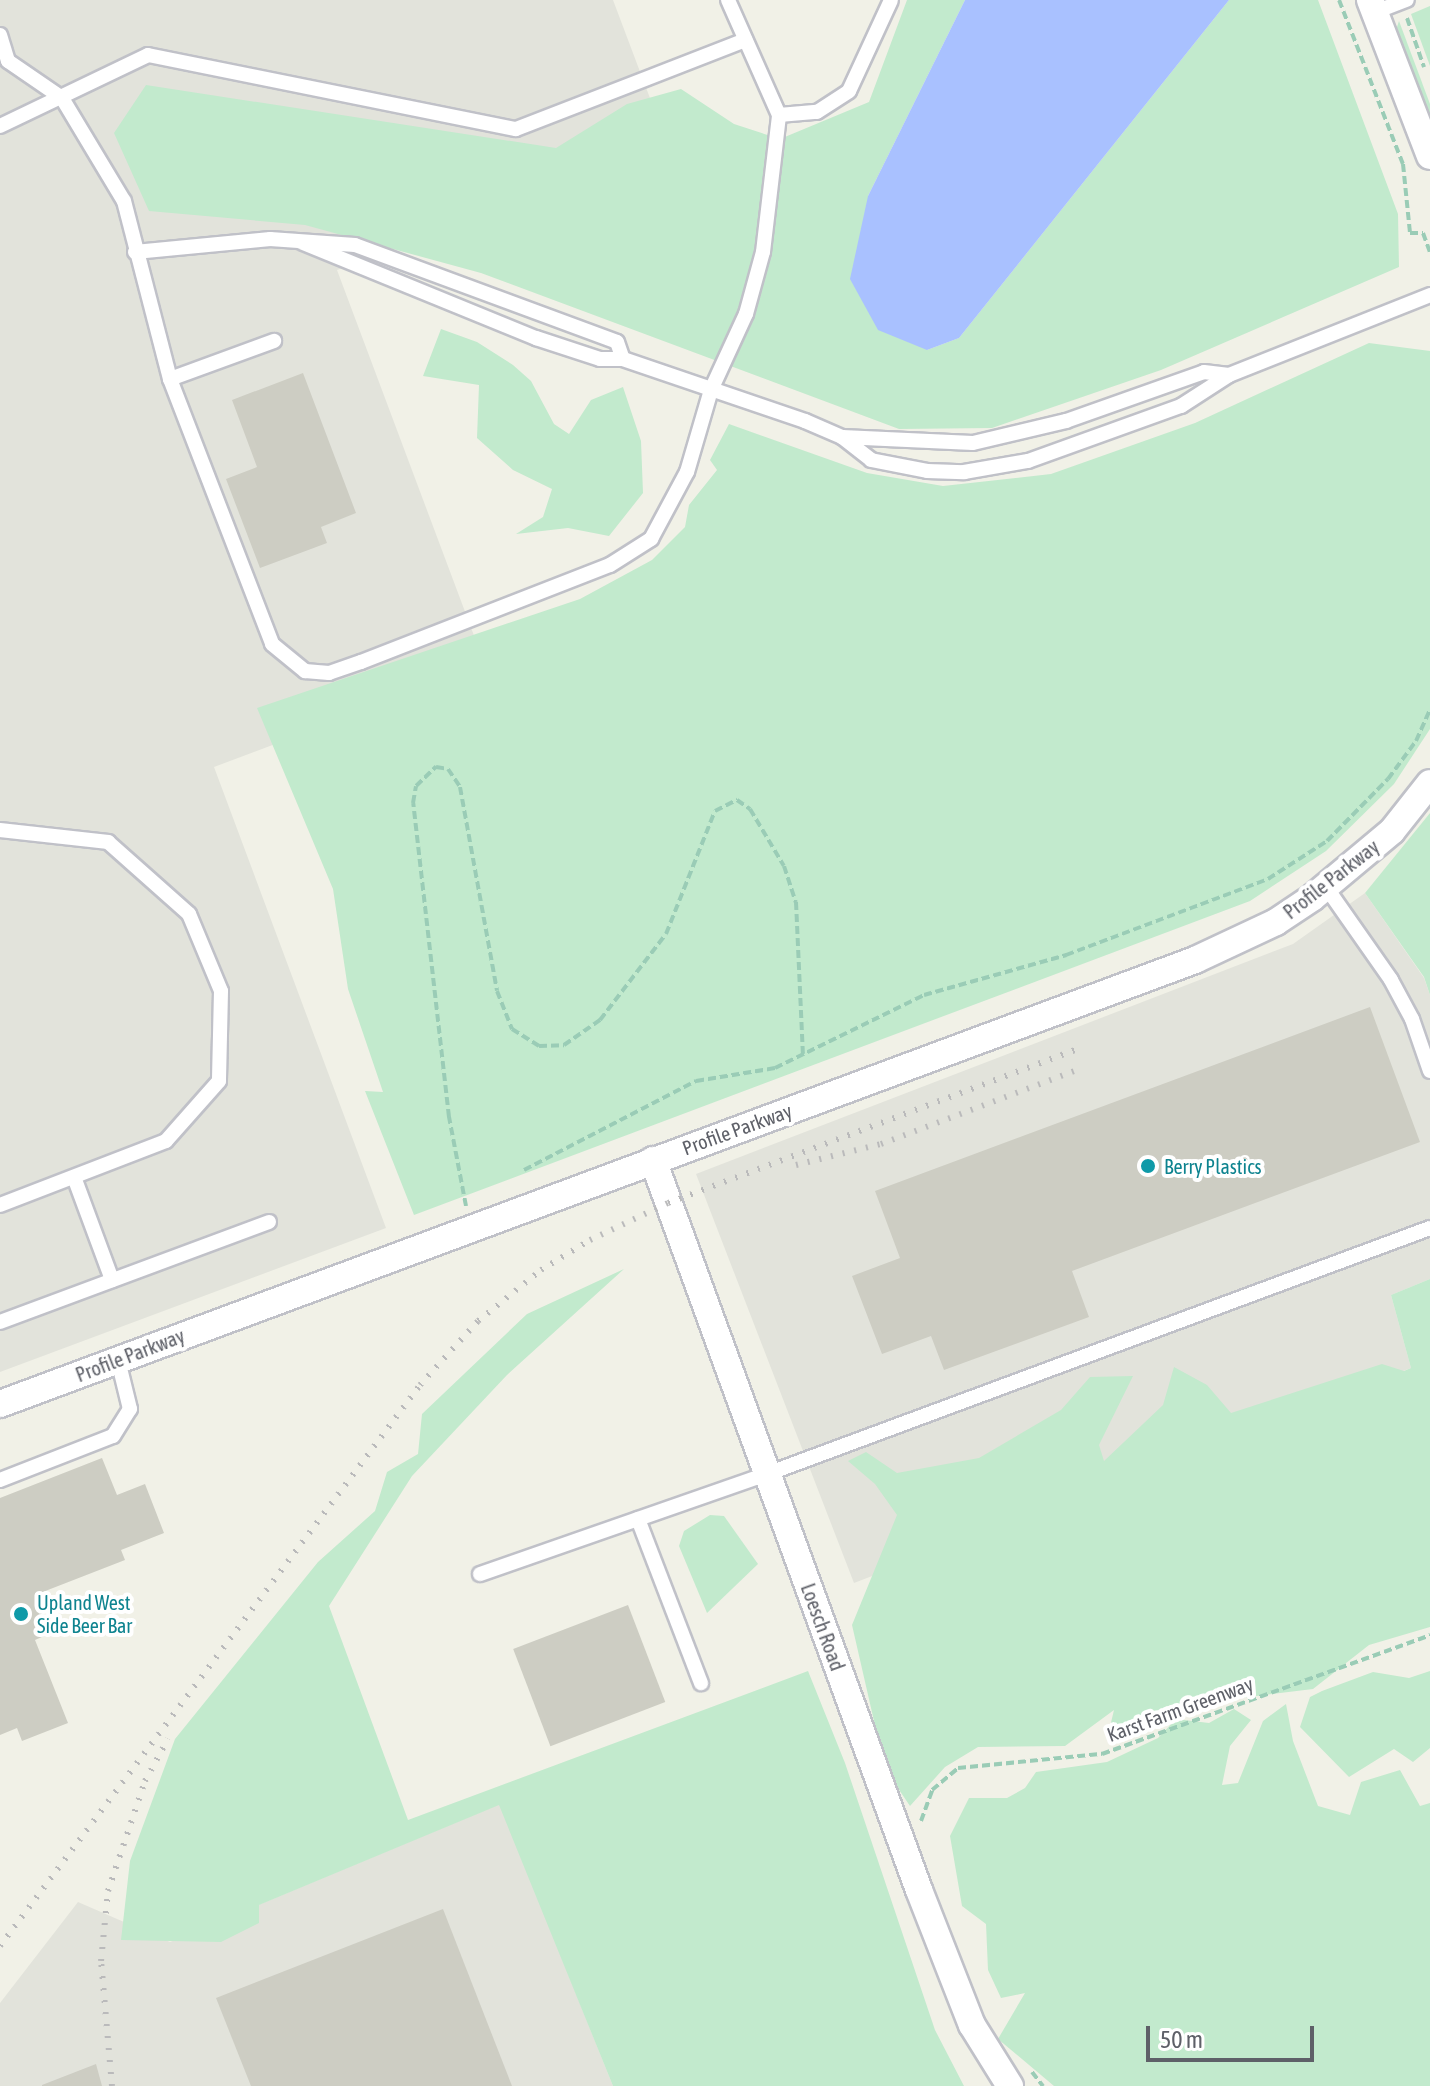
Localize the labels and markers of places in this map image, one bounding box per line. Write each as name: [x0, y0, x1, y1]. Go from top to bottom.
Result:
place label: Berry Plastics: [1164, 1154, 1262, 1178]
marker: Berry Plastics: [1139, 1157, 1157, 1175]
place label: Upland West Side Beer Bar: [37, 1590, 132, 1637]
marker: Upland West Side Beer Bar: [12, 1605, 30, 1623]

